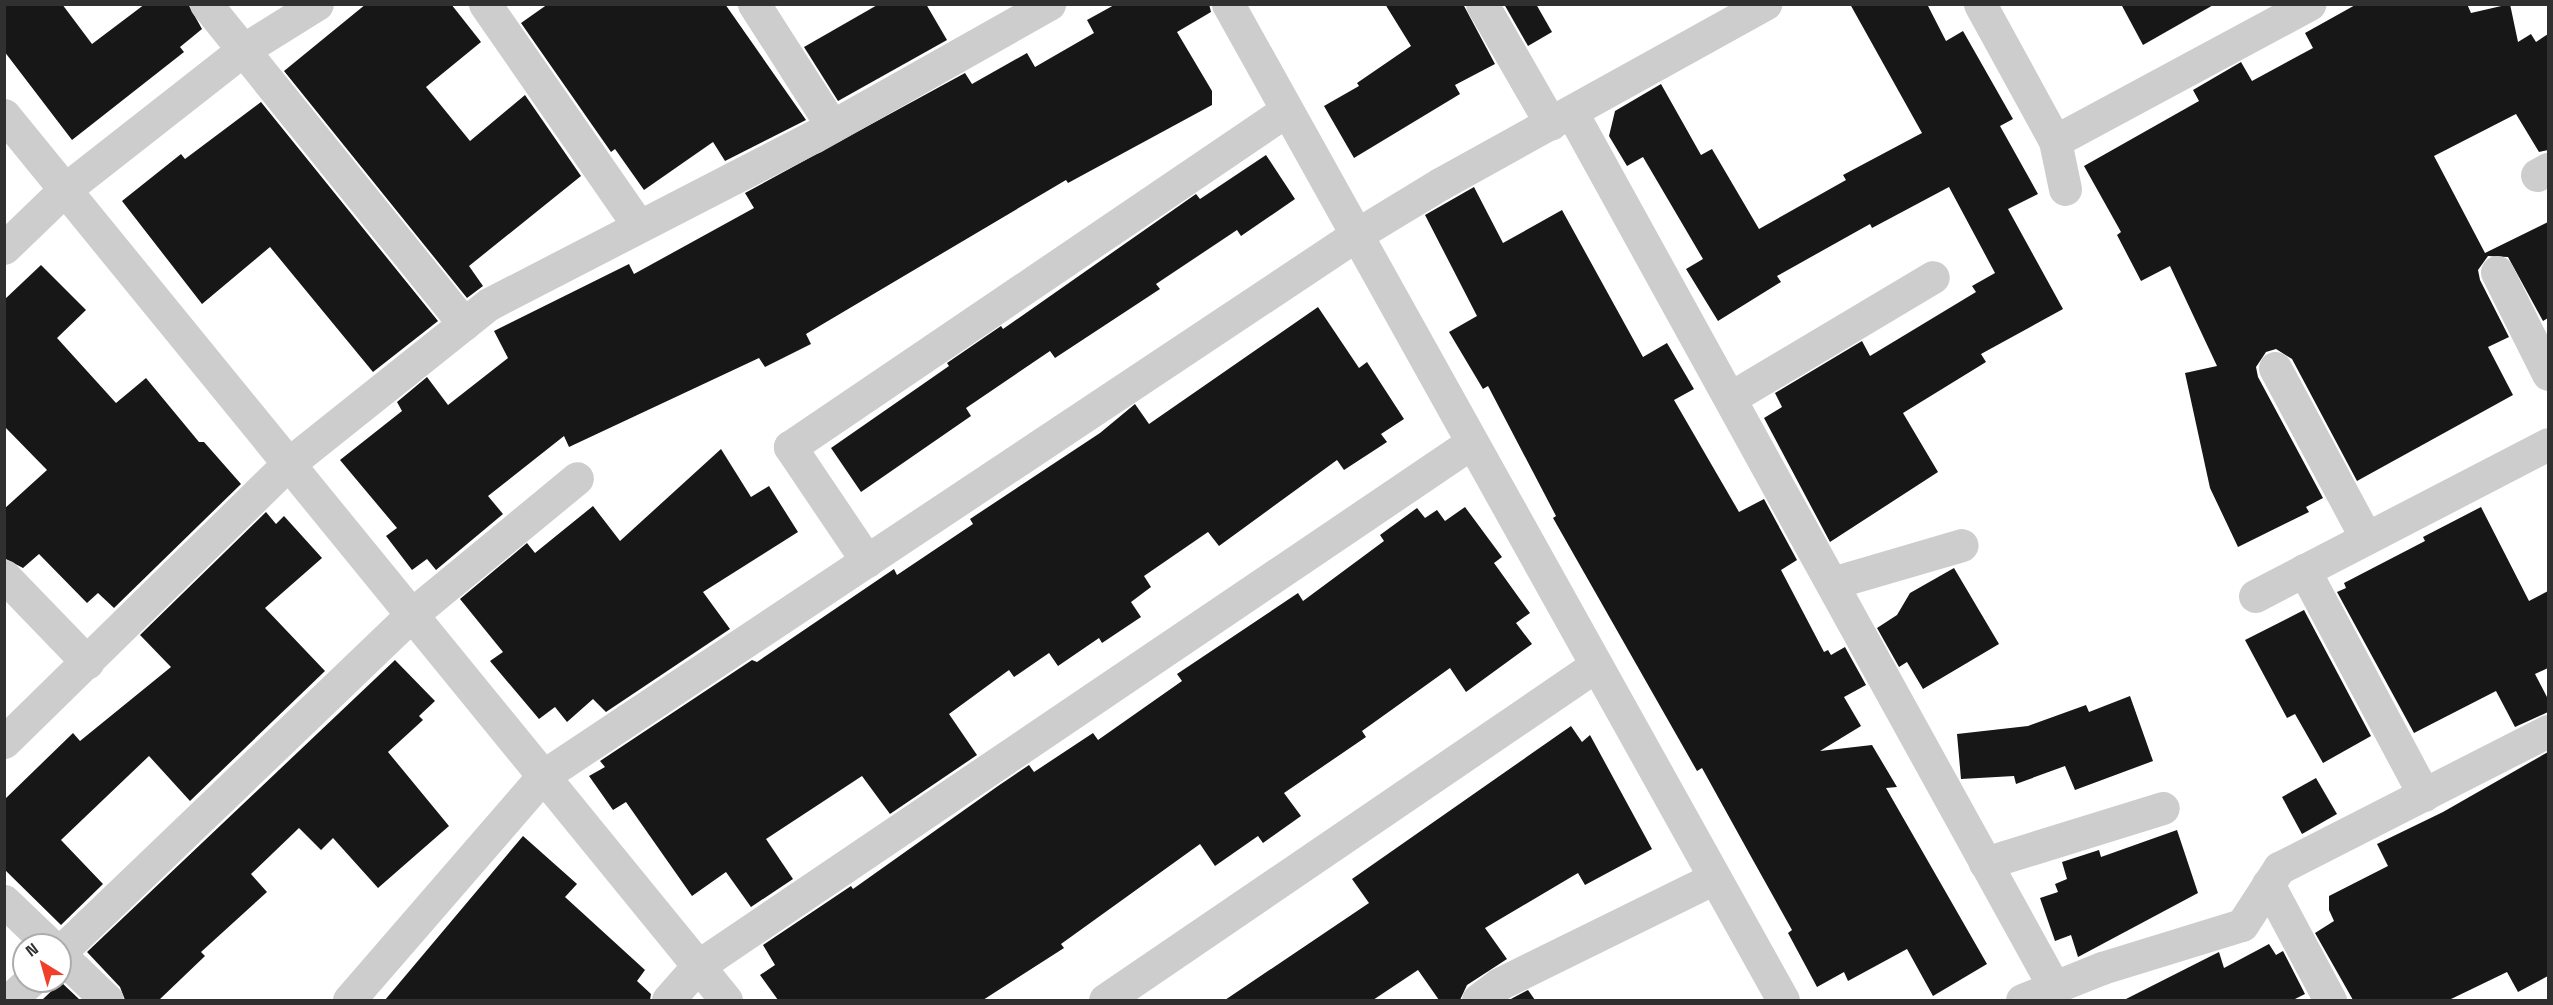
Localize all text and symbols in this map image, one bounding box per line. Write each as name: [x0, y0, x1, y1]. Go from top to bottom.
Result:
north arrow: [12, 933, 72, 993]
text: N: [21, 938, 43, 961]

